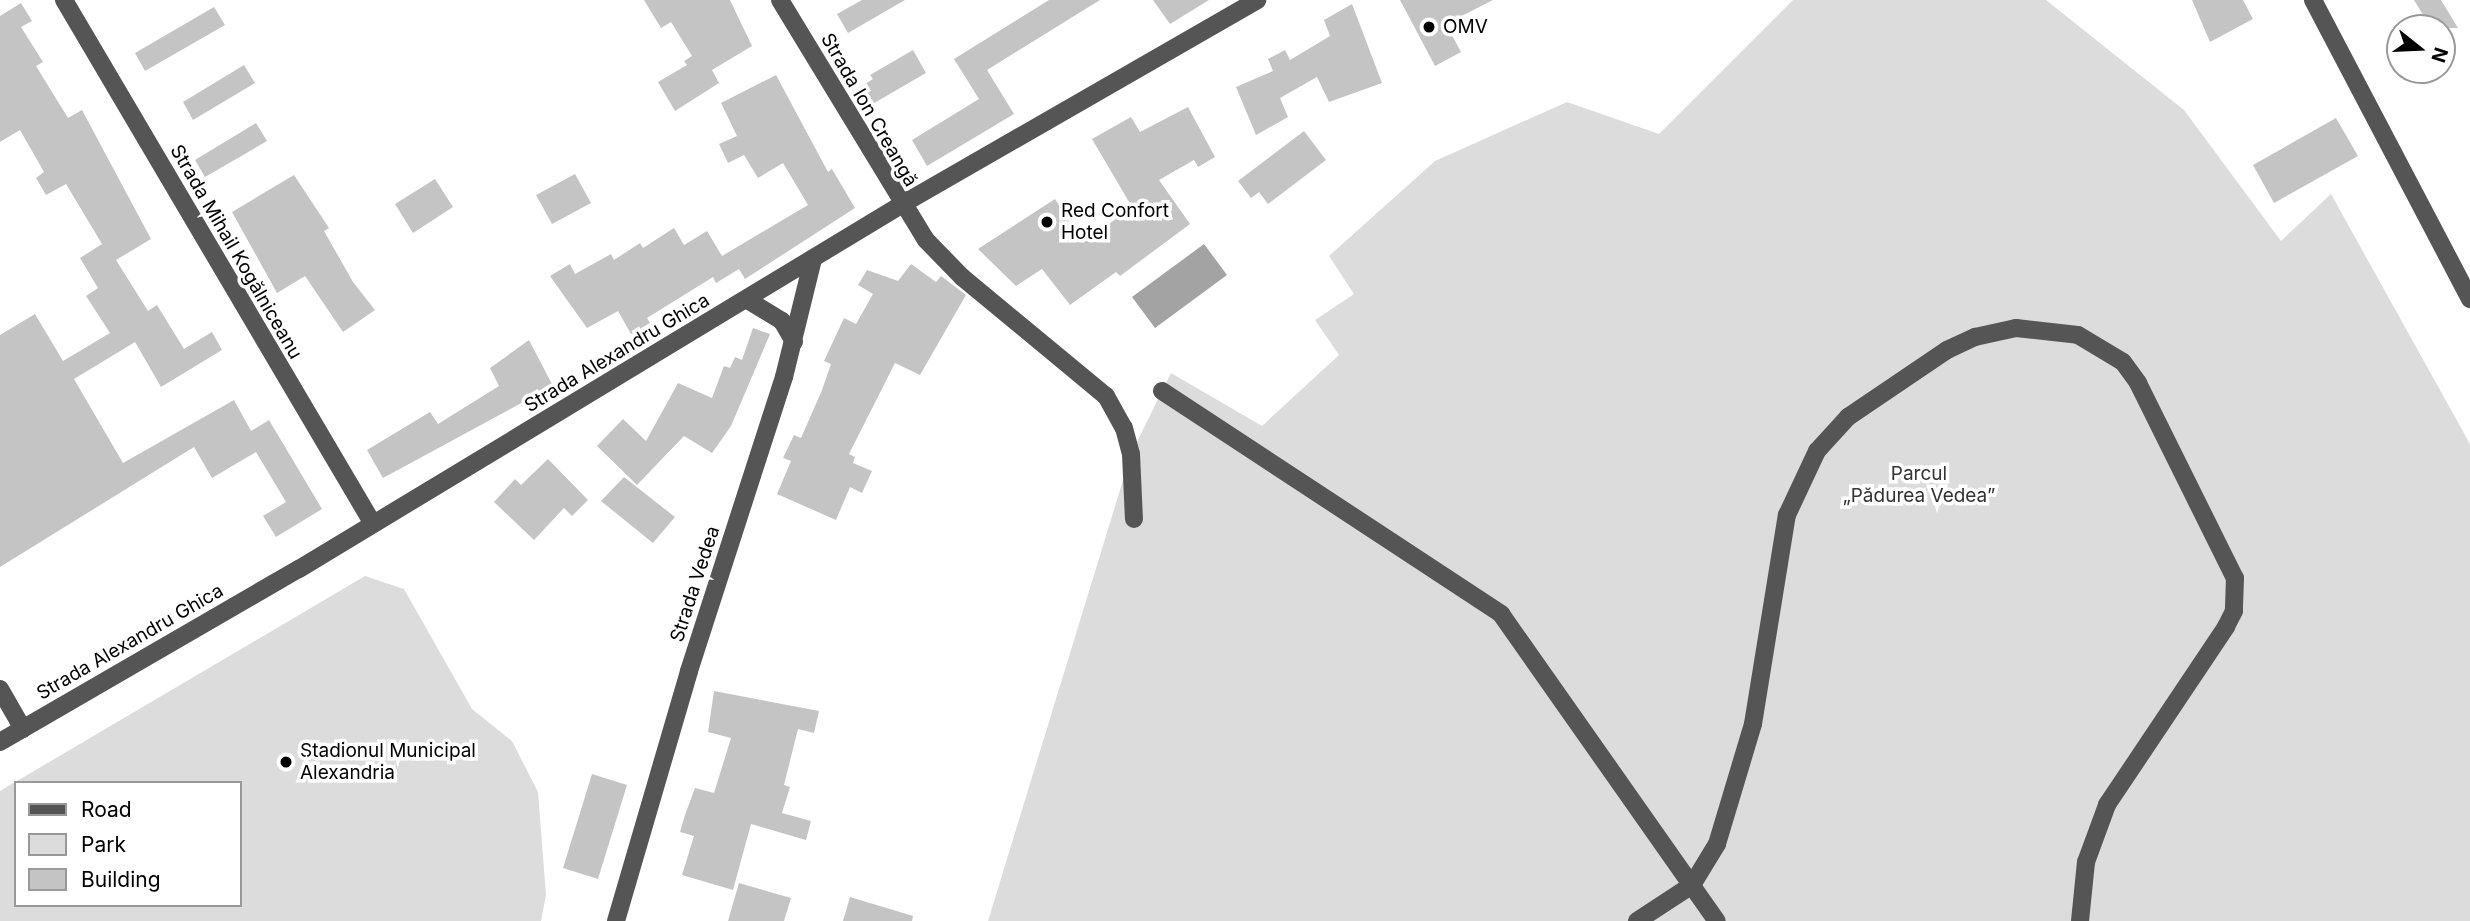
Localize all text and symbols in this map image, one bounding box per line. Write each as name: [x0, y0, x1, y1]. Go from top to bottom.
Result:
north arrow: [2386, 14, 2456, 84]
place label: OMV: [1443, 16, 1488, 38]
marker: OMV: [1421, 19, 1437, 35]
street label: Strada Ion Creangă: [816, 29, 922, 191]
text: N: [2426, 45, 2453, 65]
street label: Strada Mihail Kogălniceanu: [165, 141, 307, 363]
place label: Red Confort Hotel: [1061, 200, 1169, 244]
marker: Red Confort Hotel: [1039, 214, 1055, 230]
street label: Strada Alexandru Ghica: [520, 289, 714, 417]
park label: Parcul „Pădurea Vedea”: [1843, 463, 1995, 507]
street label: Strada Vedea: [666, 523, 724, 645]
street label: Strada Alexandru Ghica: [33, 579, 227, 705]
place label: Stadionul Municipal Alexandria: [300, 740, 476, 784]
marker: Stadionul Municipal Alexandria: [278, 754, 294, 770]
legend: [14, 781, 242, 907]
text: Road: [81, 797, 132, 822]
text: Park: [81, 832, 126, 857]
text: Building: [81, 867, 161, 892]

